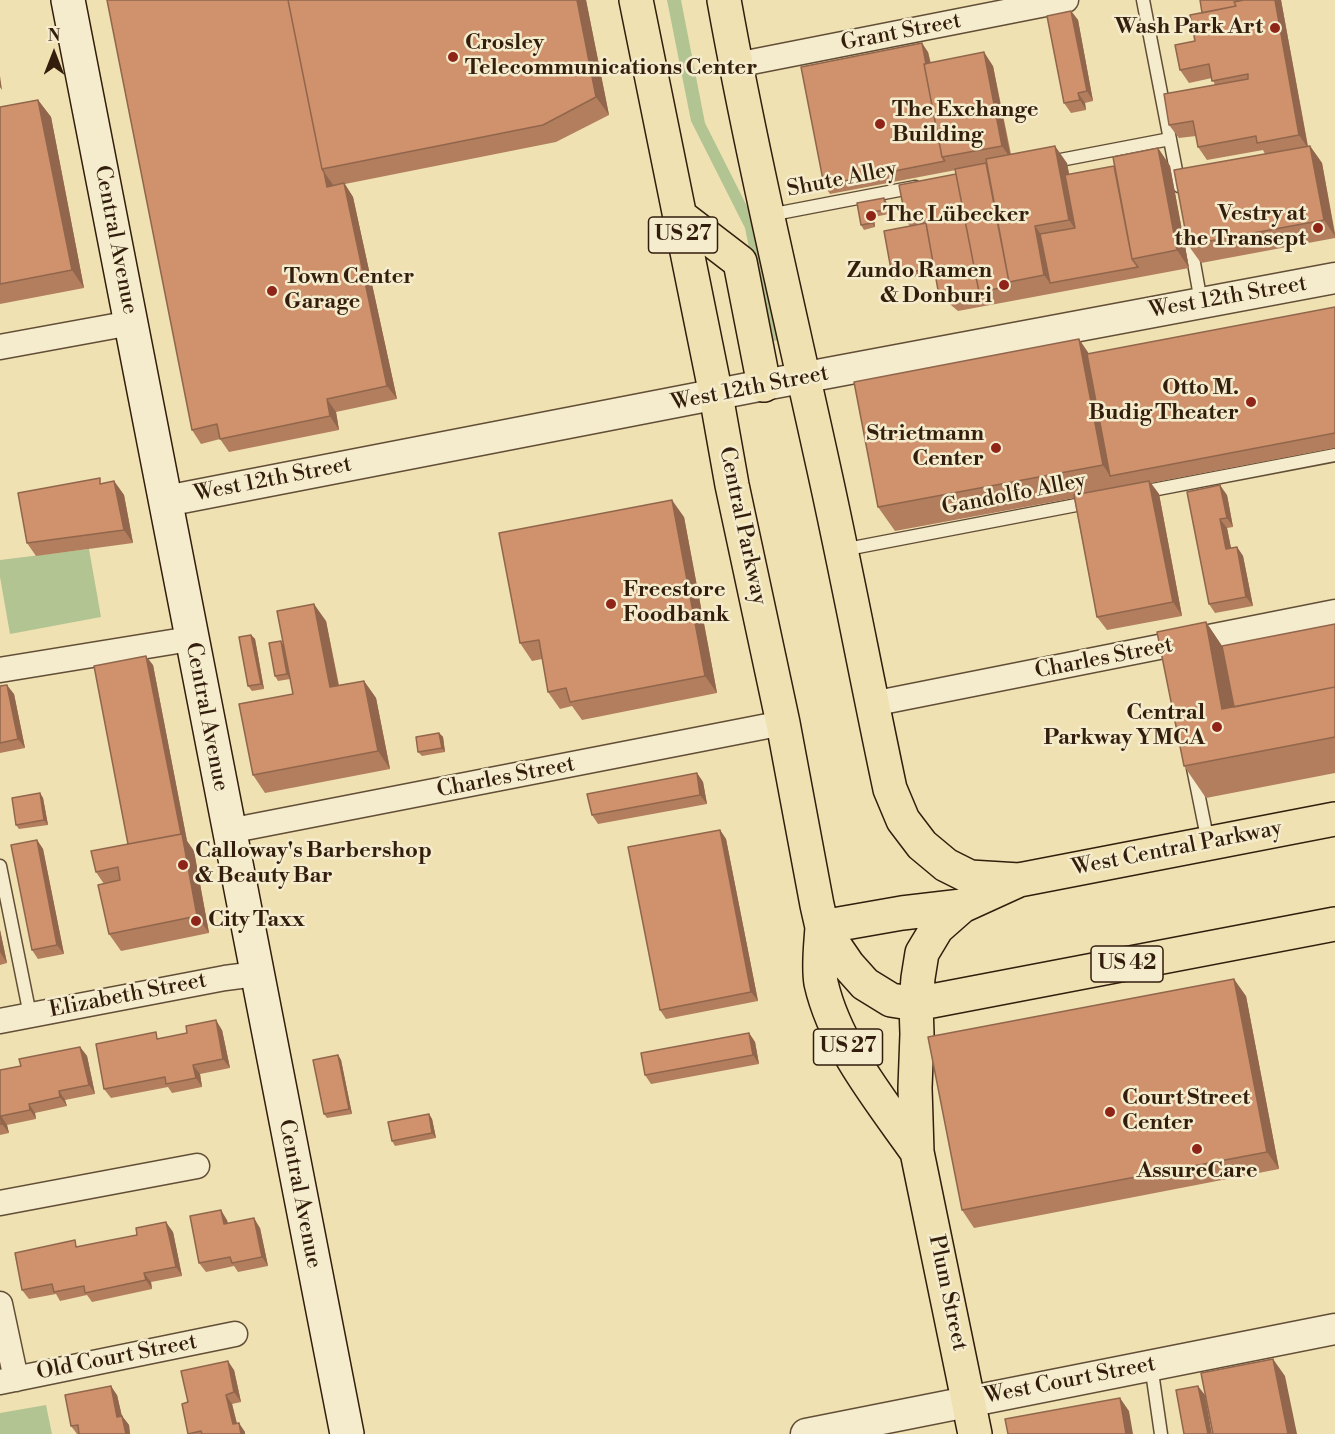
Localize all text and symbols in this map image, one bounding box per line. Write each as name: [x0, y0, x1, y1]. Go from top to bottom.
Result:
street label: Grant Street: [839, 8, 963, 58]
place label: Wash Park Art: [1115, 15, 1263, 41]
marker: Wash Park Art: [1268, 21, 1282, 35]
north arrow: [24, 24, 84, 84]
text: N: [48, 26, 60, 46]
place label: Crosley Telecommunications Center: [465, 31, 757, 82]
marker: Crosley Telecommunications Center: [446, 50, 460, 64]
place label: The Exchange Building: [892, 98, 1039, 150]
marker: The Exchange Building: [873, 117, 887, 131]
street label: Shute Alley: [785, 156, 899, 204]
street label: Central Avenue: [88, 163, 142, 317]
place label: Vestry at the Transept: [1175, 202, 1306, 254]
place label: The Lübecker: [883, 203, 1029, 229]
marker: The Lübecker: [864, 209, 878, 223]
road number: US 27: [648, 217, 718, 253]
marker: Vestry at the Transept: [1311, 221, 1325, 235]
place label: Zundo Ramen & Donburi: [847, 259, 992, 310]
place label: Town Center Garage: [284, 265, 414, 316]
street label: West 12th Street: [1147, 271, 1309, 325]
marker: Zundo Ramen & Donburi: [997, 278, 1011, 292]
marker: Town Center Garage: [265, 284, 279, 298]
street label: West 12th Street: [669, 361, 831, 417]
place label: Otto M. Budig Theater: [1088, 376, 1239, 428]
marker: Otto M. Budig Theater: [1244, 395, 1258, 409]
place label: Strietmann Center: [866, 422, 984, 474]
marker: Strietmann Center: [989, 441, 1003, 455]
street label: Central Parkway: [712, 444, 772, 608]
street label: West 12th Street: [192, 452, 354, 508]
street label: Gandolfo Alley: [940, 468, 1088, 522]
place label: Freestore Foodbank: [623, 578, 729, 630]
marker: Freestore Foodbank: [604, 597, 618, 611]
street label: Charles Street: [1033, 633, 1175, 685]
street label: Central Avenue: [179, 640, 233, 794]
place label: Central Parkway YMCA: [1044, 701, 1205, 752]
marker: Central Parkway YMCA: [1210, 720, 1224, 734]
street label: Charles Street: [435, 752, 577, 804]
street label: West Central Parkway: [1070, 816, 1284, 882]
place label: Calloway's Barbershop & Beauty Bar: [195, 839, 432, 890]
marker: Calloway's Barbershop & Beauty Bar: [176, 858, 190, 872]
place label: City Taxx: [208, 908, 305, 934]
marker: City Taxx: [189, 914, 203, 928]
road number: US 42: [1091, 946, 1163, 982]
street label: Elizabeth Street: [47, 968, 209, 1024]
road number: US 27: [814, 1029, 882, 1065]
place label: Court Street Center: [1122, 1086, 1250, 1138]
marker: Court Street Center: [1103, 1105, 1117, 1119]
street label: Central Avenue: [272, 1117, 326, 1271]
marker: AssureCare: [1190, 1142, 1204, 1156]
place label: AssureCare: [1136, 1159, 1258, 1185]
street label: Plum Street: [922, 1233, 972, 1353]
street label: Old Court Street: [35, 1329, 199, 1387]
street label: West Court Street: [982, 1351, 1158, 1411]

